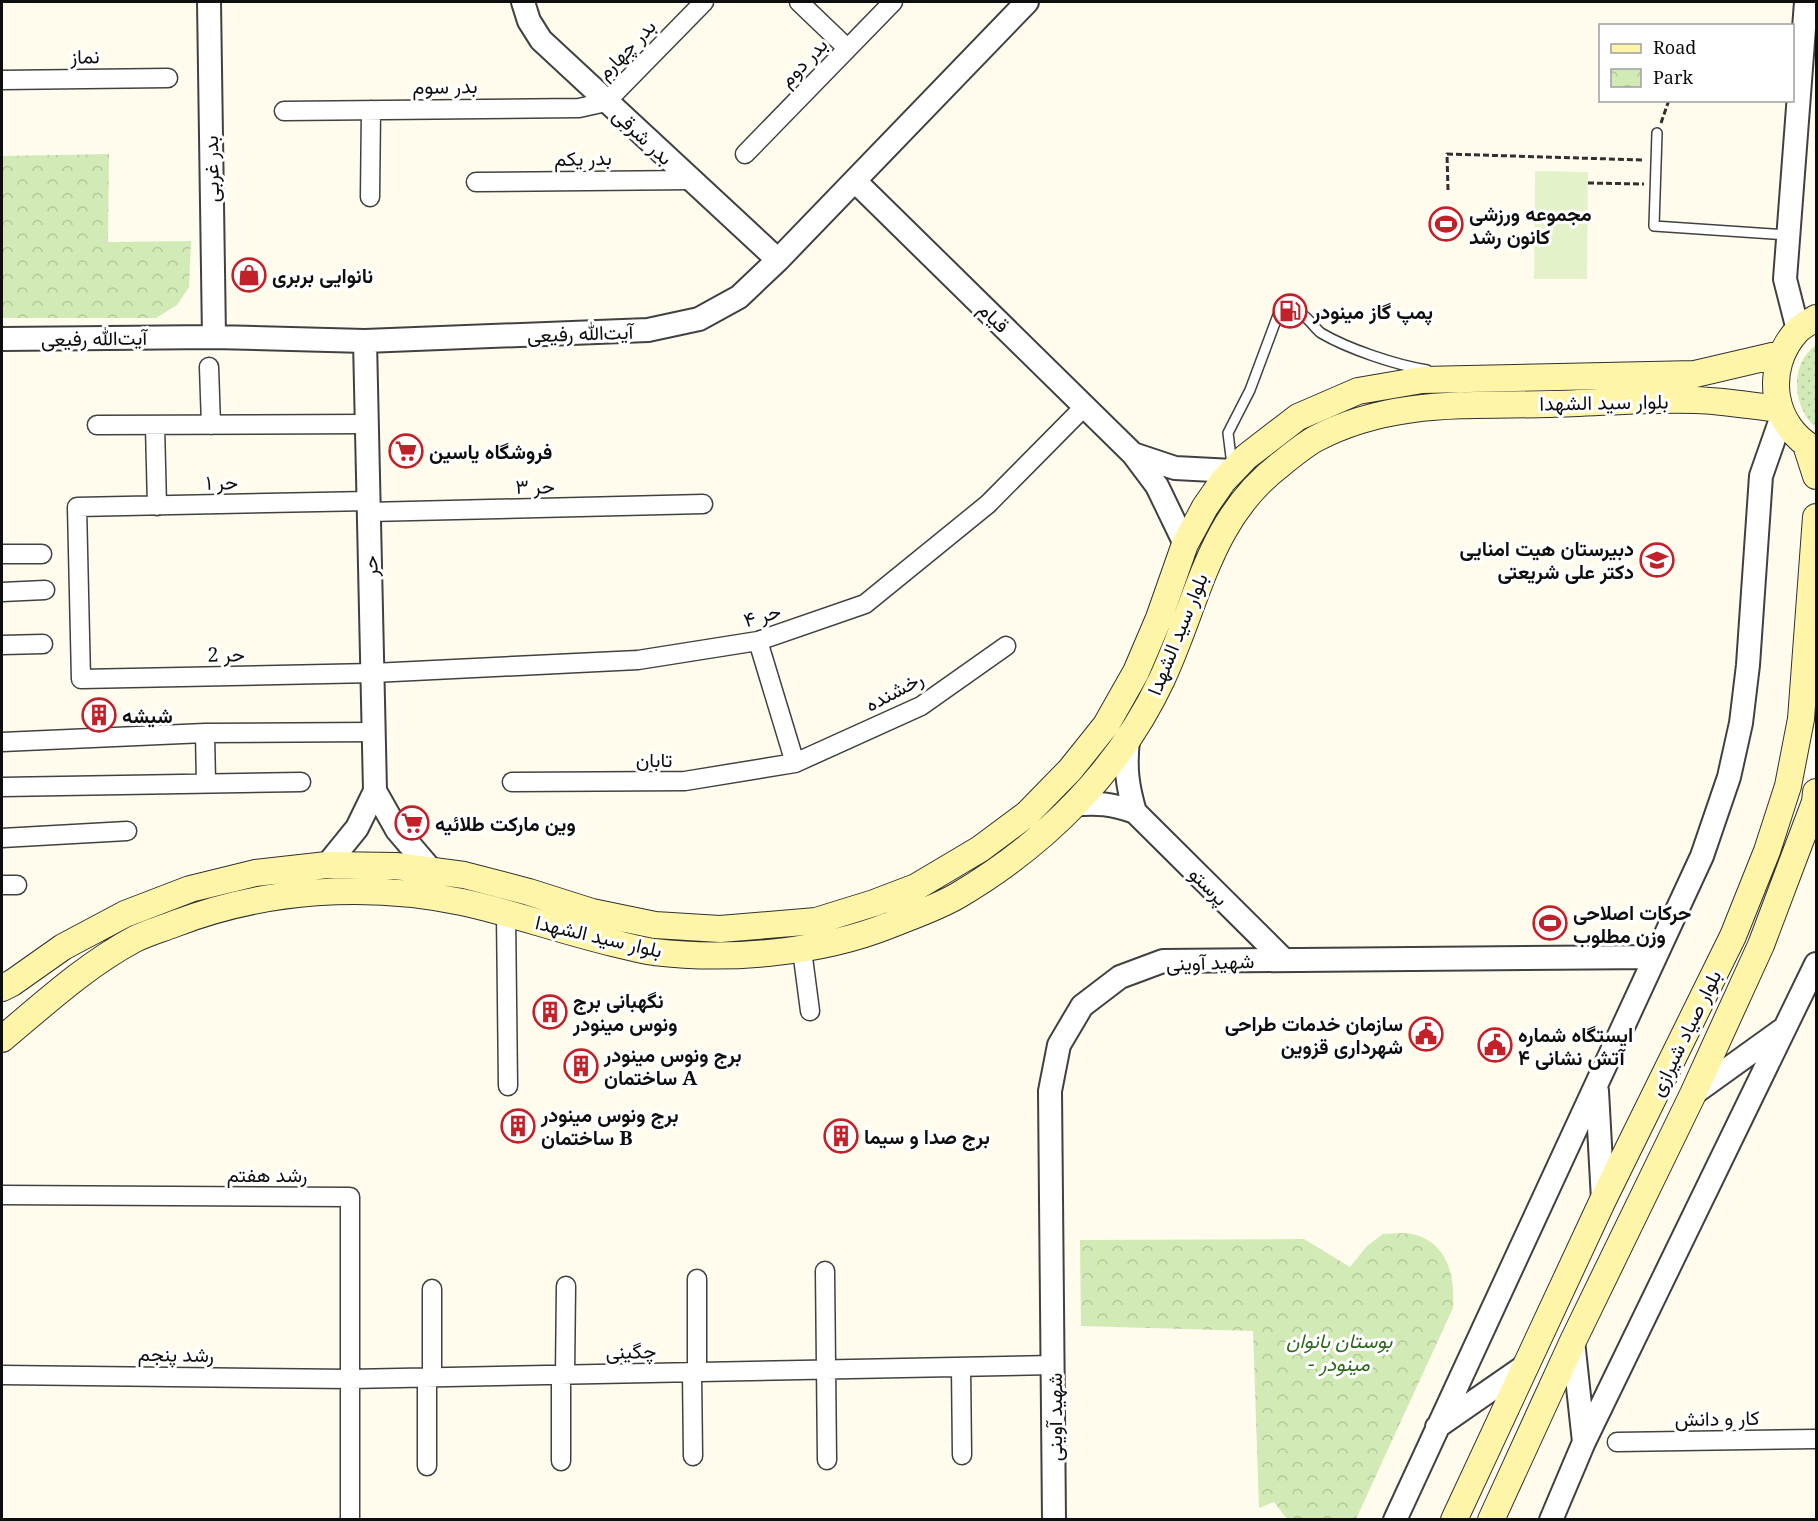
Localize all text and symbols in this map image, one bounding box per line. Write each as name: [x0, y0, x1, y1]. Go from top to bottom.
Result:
street label: بدر چهارم: [590, 13, 662, 86]
legend: [1599, 24, 1794, 102]
street label: بدر دوم: [773, 31, 833, 93]
text: Road: [1653, 35, 1696, 59]
street label: نماز: [69, 42, 100, 70]
text: Park: [1653, 65, 1693, 89]
street label: بدر سوم: [412, 72, 478, 100]
street label: بدر شرقی: [607, 101, 679, 171]
street label: بدر غربی: [197, 135, 225, 203]
street label: بدر یکم: [554, 144, 612, 172]
place label: مجموعه ورزشی کانون رشد: [1469, 200, 1592, 250]
sports icon: مجموعه ورزشی کانون رشد: [1428, 206, 1464, 242]
shop icon: نانوایی بربری: [231, 257, 267, 293]
place label: نانوایی بربری: [272, 262, 373, 289]
fuel station icon: پمپ گاز مینودر: [1272, 293, 1308, 329]
street label: قیام: [973, 296, 1015, 338]
place label: پمپ گاز مینودر: [1312, 298, 1433, 326]
street label: آیت‌الله رفیعی: [526, 318, 635, 348]
street label: آیت‌الله رفیعی: [41, 324, 149, 352]
street label: بلوار سید الشهدا: [1539, 387, 1669, 417]
supermarket icon: فروشگاه یاسین: [388, 433, 424, 469]
place label: فروشگاه یاسین: [429, 438, 552, 465]
street label: حر ۱: [206, 468, 238, 496]
street label: حر ۳: [515, 472, 555, 500]
place label: دبیرستان هیت امنایی دکتر علی شریعتی: [1459, 535, 1634, 585]
school or university icon: دبیرستان هیت امنایی دکتر علی شریعتی: [1639, 542, 1675, 578]
street label: حر: [356, 555, 384, 578]
street label: بلوار سید الشهدا: [1140, 569, 1214, 699]
street label: حر ۴: [740, 597, 784, 633]
street label: حر 2: [207, 640, 245, 668]
street label: رخشنده: [860, 664, 928, 718]
building icon: شیشه: [81, 697, 117, 733]
place label: شیشه: [122, 702, 173, 729]
street label: تابان: [636, 746, 672, 773]
supermarket icon: وین مارکت طلائیه: [394, 805, 430, 841]
place label: وین مارکت طلائیه: [435, 810, 576, 837]
street label: پرستو: [1183, 861, 1234, 912]
place label: حرکات اصلاحی وزن مطلوب: [1573, 899, 1691, 949]
sports icon: حرکات اصلاحی وزن مطلوب: [1532, 905, 1568, 941]
street label: بلوار سید الشهدا: [533, 908, 665, 964]
street label: شهید آوینی: [1165, 947, 1255, 977]
street label: بلوار صیاد شیرازی: [1643, 965, 1727, 1101]
place label: نگهبانی برج ونوس مینودر: [572, 987, 678, 1037]
building icon: نگهبانی برج ونوس مینودر: [532, 994, 568, 1030]
place label: سازمان خدمات طراحی شهرداری قزوین: [1225, 1010, 1403, 1060]
public building icon: سازمان خدمات طراحی شهرداری قزوین: [1408, 1016, 1444, 1052]
place label: ایستگاه شماره ۴ آتش نشانی: [1518, 1021, 1633, 1071]
public building icon: ایستگاه شماره ۴ آتش نشانی: [1477, 1027, 1513, 1063]
place label: برج ونوس مینودر ساختمان A: [603, 1041, 742, 1091]
building icon: برج ونوس مینودر ساختمان A: [563, 1048, 599, 1084]
place label: برج ونوس مینودر ساختمان B: [540, 1101, 679, 1151]
building icon: برج ونوس مینودر ساختمان B: [500, 1108, 536, 1144]
building icon: برج صدا و سیما: [823, 1118, 859, 1154]
place label: برج صدا و سیما: [864, 1123, 990, 1151]
street label: رشد هفتم: [227, 1161, 307, 1188]
park label: بوستان بانوان - مینودر: [1286, 1327, 1393, 1377]
street label: چگینی: [605, 1337, 657, 1366]
street label: رشد پنجم: [138, 1340, 214, 1369]
street label: شهید آوینی: [1041, 1373, 1068, 1461]
street label: کار و دانش: [1674, 1404, 1760, 1432]

